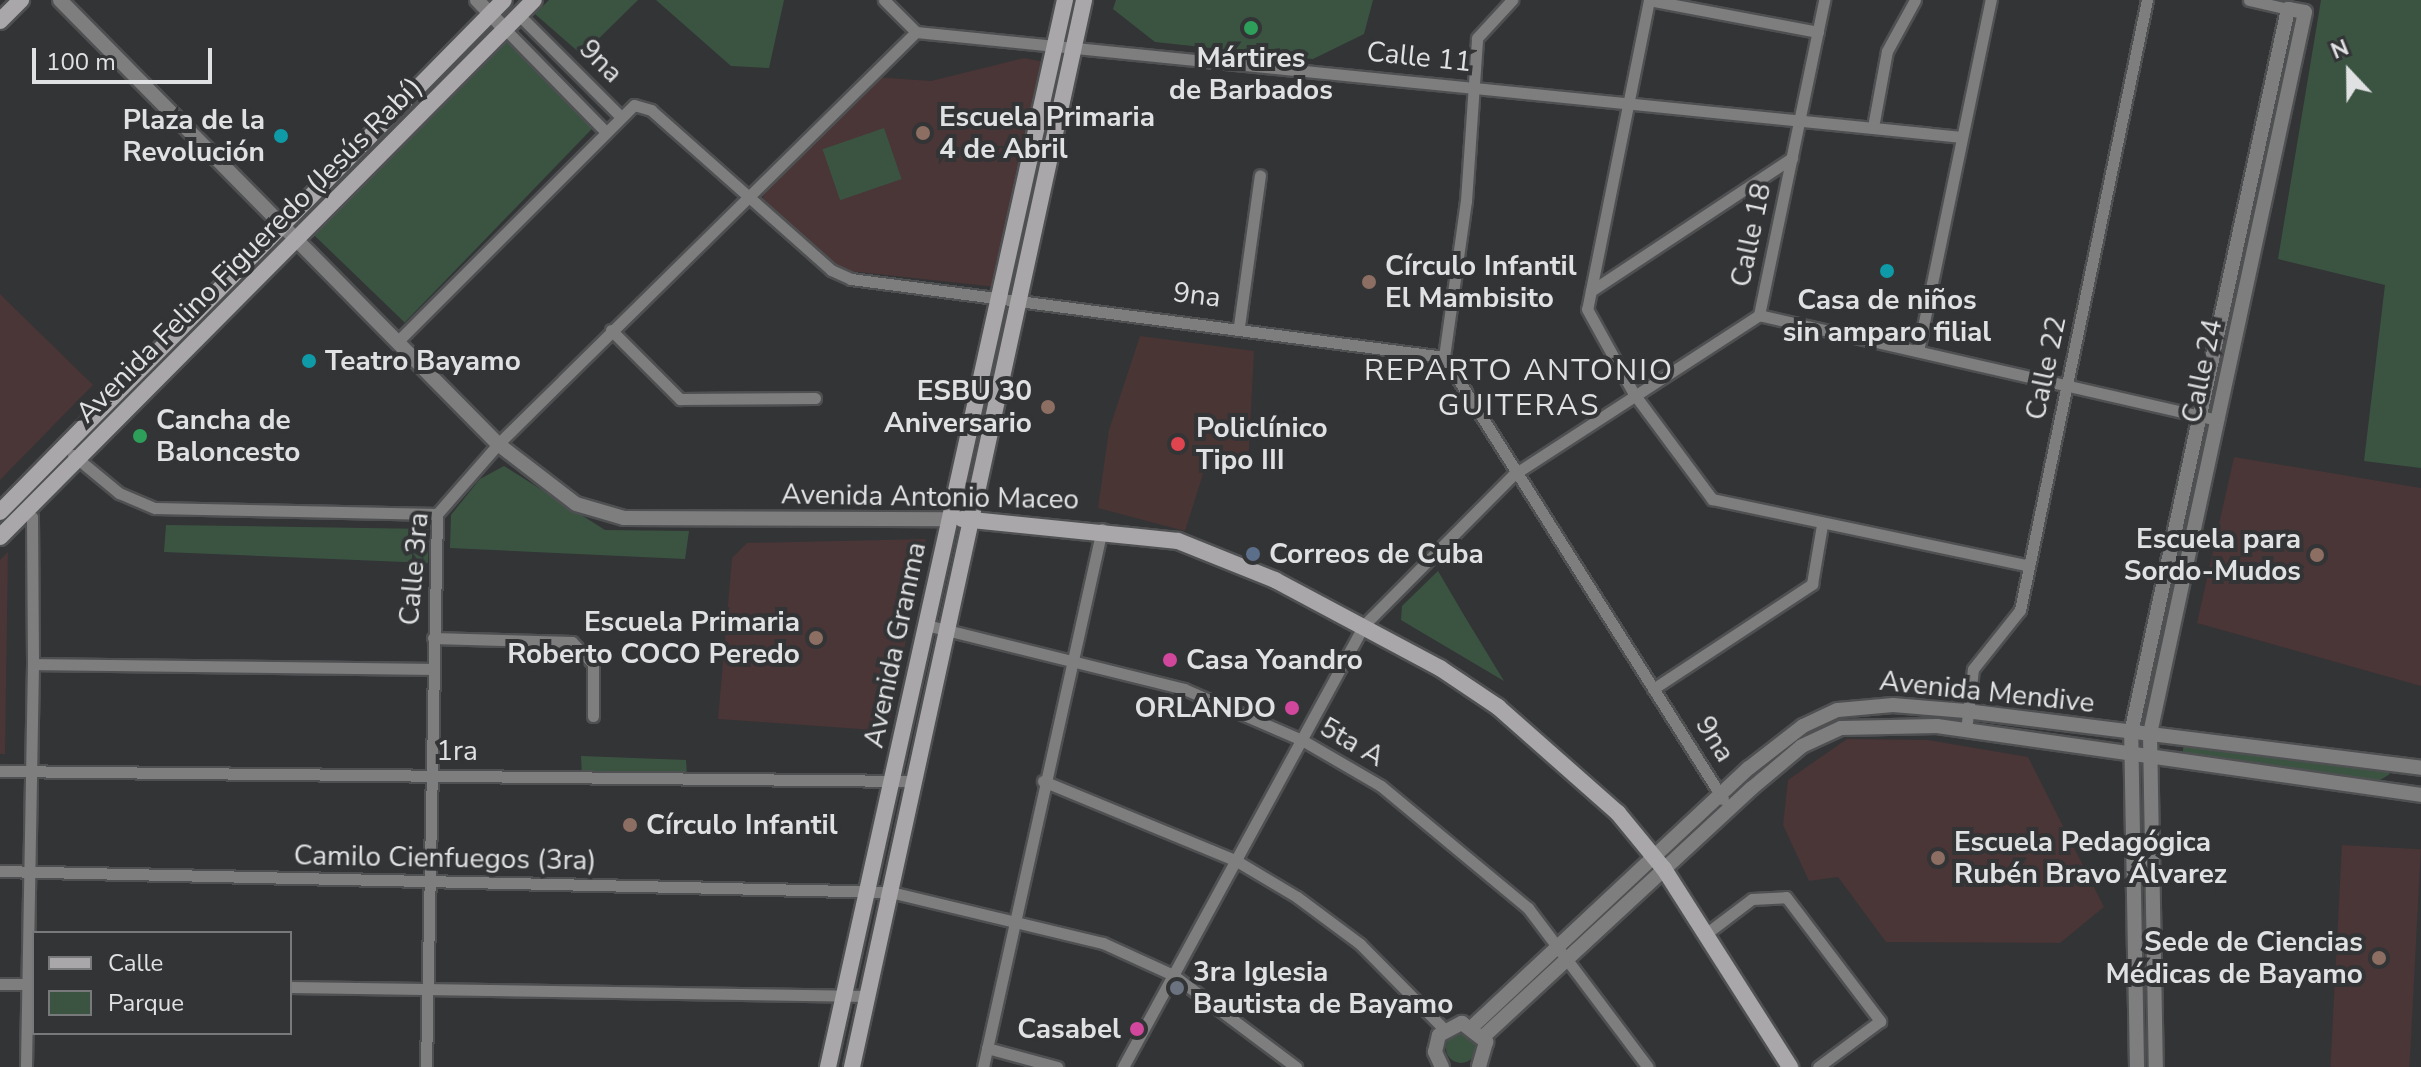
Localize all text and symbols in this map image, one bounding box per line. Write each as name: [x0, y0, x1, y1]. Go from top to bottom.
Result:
marker: Mártires de Barbados: [1242, 19, 1260, 37]
scale bar: [36, 32, 216, 82]
street label: 9na: [572, 32, 630, 90]
north arrow: [2309, 32, 2389, 112]
text: N: [2327, 33, 2353, 67]
street label: Calle 11: [1365, 35, 1473, 79]
place label: Mártires de Barbados: [1169, 41, 1333, 107]
text: 100 m: [46, 46, 116, 78]
street label: Avenida Felino Figueredo (Jesús Rabí): [69, 70, 429, 430]
place label: Escuela Primaria 4 de Abril: [939, 100, 1155, 166]
place label: Plaza de la Revolución: [123, 103, 265, 169]
marker: Escuela Primaria 4 de Abril: [914, 124, 932, 142]
marker: Plaza de la Revolución: [272, 127, 290, 145]
street label: Calle 18: [1724, 180, 1778, 290]
place label: Círculo Infantil El Mambisito: [1385, 249, 1577, 315]
marker: Casa de niños sin amparo filial: [1878, 262, 1896, 280]
marker: Círculo Infantil El Mambisito: [1360, 273, 1378, 291]
street label: 9na: [1171, 275, 1223, 315]
place label: Casa de niños sin amparo filial: [1783, 283, 1991, 349]
street label: Calle 22: [2019, 313, 2073, 423]
street label: Calle 24: [2175, 316, 2229, 426]
place label: Teatro Bayamo: [325, 344, 521, 378]
marker: Teatro Bayamo: [300, 352, 318, 370]
district label: REPARTO ANTONIO GUITERAS: [1364, 353, 1674, 424]
place label: ESBU 30 Aniversario: [884, 374, 1032, 440]
marker: ESBU 30 Aniversario: [1039, 398, 1057, 416]
place label: Cancha de Baloncesto: [156, 403, 300, 469]
place label: Policlínico Tipo III: [1196, 411, 1328, 477]
marker: Cancha de Baloncesto: [131, 427, 149, 445]
marker: Policlínico Tipo III: [1167, 433, 1189, 455]
street label: Avenida Antonio Maceo: [781, 478, 1079, 516]
street label: Calle 3ra: [392, 511, 436, 627]
place label: Escuela para Sordo-Mudos: [2124, 522, 2301, 588]
place label: Correos de Cuba: [1269, 537, 1484, 571]
street label: Avenida Granma: [857, 539, 933, 751]
marker: Correos de Cuba: [1244, 545, 1262, 563]
marker: Escuela para Sordo-Mudos: [2308, 546, 2326, 564]
place label: Escuela Primaria Roberto COCO Peredo: [507, 605, 800, 671]
marker: Escuela Primaria Roberto COCO Peredo: [807, 629, 825, 647]
place label: Casa Yoandro: [1186, 643, 1363, 677]
marker: Casa Yoandro: [1161, 651, 1179, 669]
street label: Avenida Mendive: [1878, 664, 2096, 720]
place label: ORLANDO: [1134, 691, 1276, 725]
marker: ORLANDO: [1283, 699, 1301, 717]
street label: 5ta A: [1314, 710, 1390, 774]
street label: 9na: [1688, 710, 1742, 768]
street label: 1ra: [436, 734, 478, 768]
place label: Círculo Infantil: [646, 808, 838, 842]
marker: Círculo Infantil: [621, 816, 639, 834]
place label: Escuela Pedagógica Rubén Bravo Álvarez: [1954, 825, 2227, 891]
street label: Camilo Cienfuegos (3ra): [293, 839, 597, 877]
marker: Escuela Pedagógica Rubén Bravo Álvarez: [1929, 849, 1947, 867]
place label: Sede de Ciencias Médicas de Bayamo: [2105, 925, 2363, 991]
legend: [32, 931, 292, 1035]
text: Calle: [108, 947, 163, 979]
marker: Sede de Ciencias Médicas de Bayamo: [2370, 949, 2388, 967]
place label: 3ra Iglesia Bautista de Bayamo: [1193, 955, 1453, 1021]
marker: 3ra Iglesia Bautista de Bayamo: [1168, 979, 1186, 997]
text: Parque: [108, 987, 184, 1019]
place label: Casabel: [1017, 1012, 1121, 1046]
marker: Casabel: [1128, 1020, 1146, 1038]

